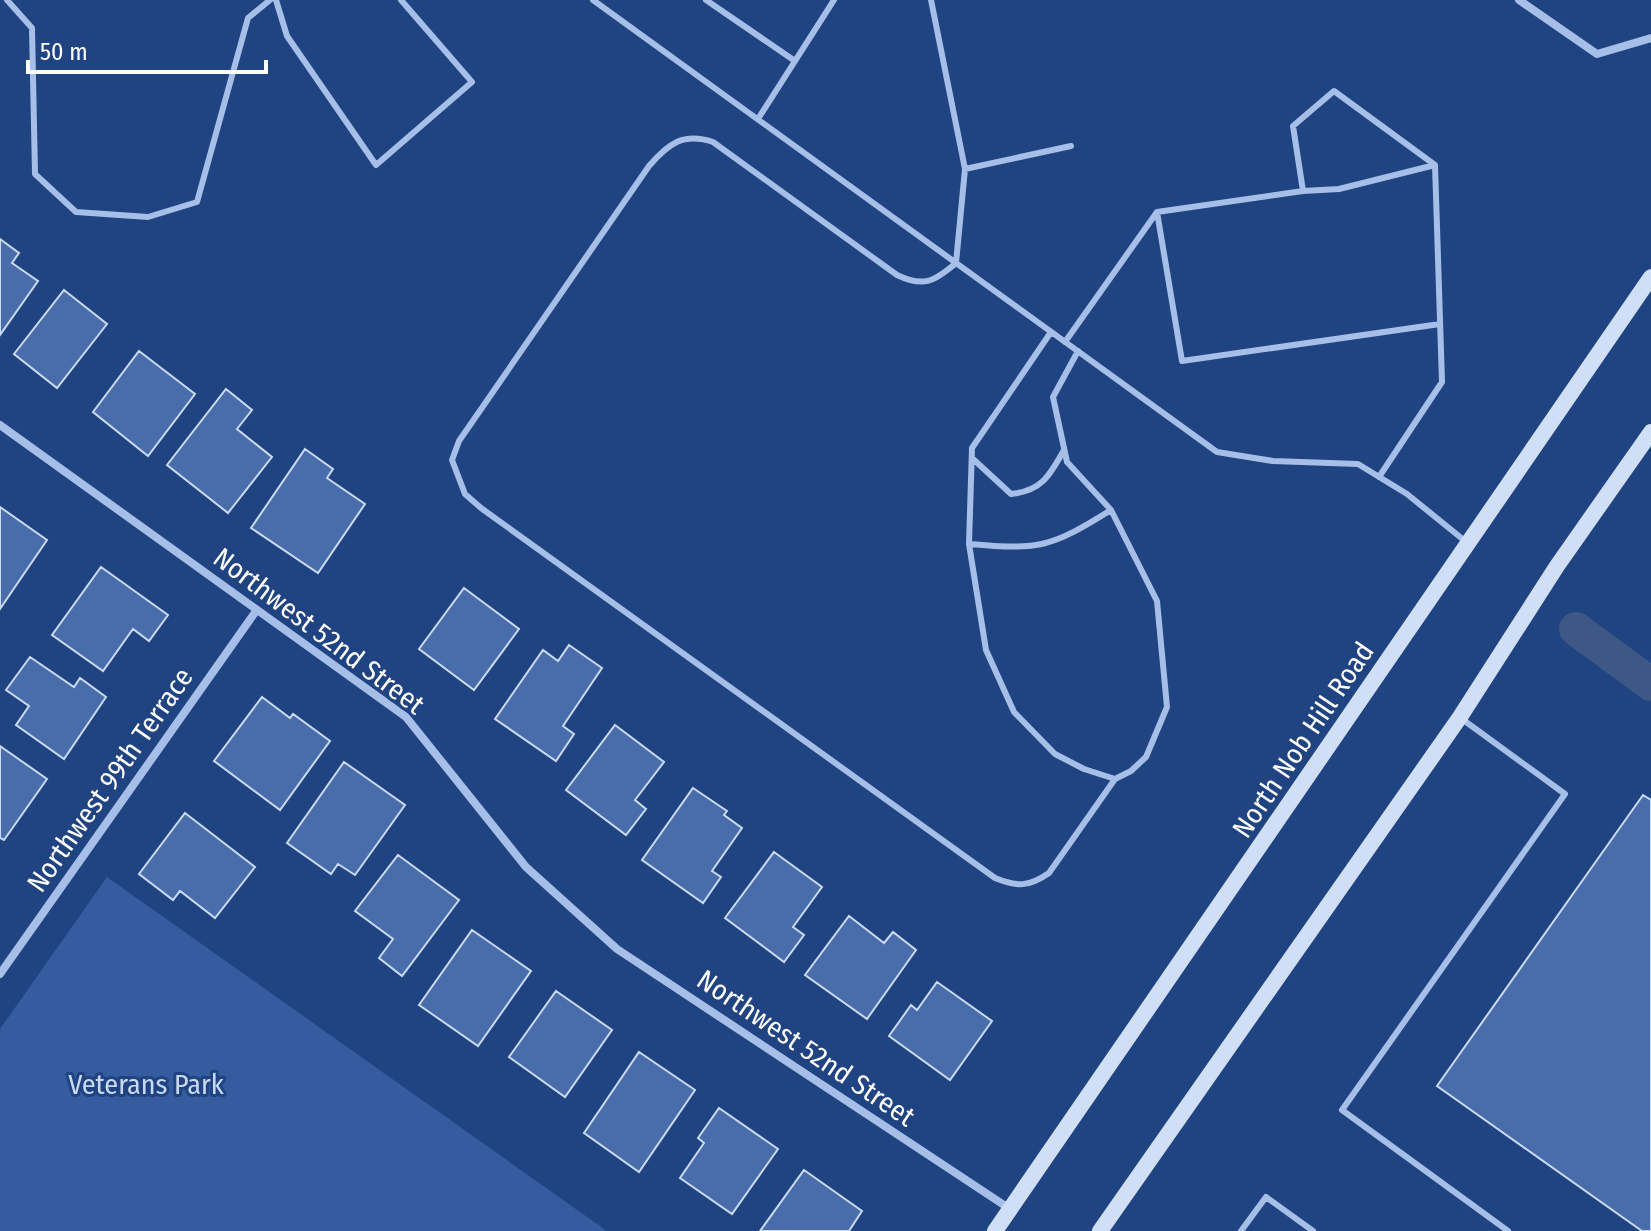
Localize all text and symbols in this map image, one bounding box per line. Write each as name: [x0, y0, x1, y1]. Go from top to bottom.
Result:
scale bar: [28, 24, 266, 74]
text: 50 m: [40, 38, 88, 66]
street label: Northwest 52nd Street: [207, 541, 432, 722]
street label: North Nob Hill Road: [1225, 636, 1381, 844]
street label: Northwest 99th Terrace: [20, 662, 200, 898]
street label: Northwest 52nd Street: [691, 963, 922, 1134]
park label: Veterans Park: [68, 1068, 225, 1101]

